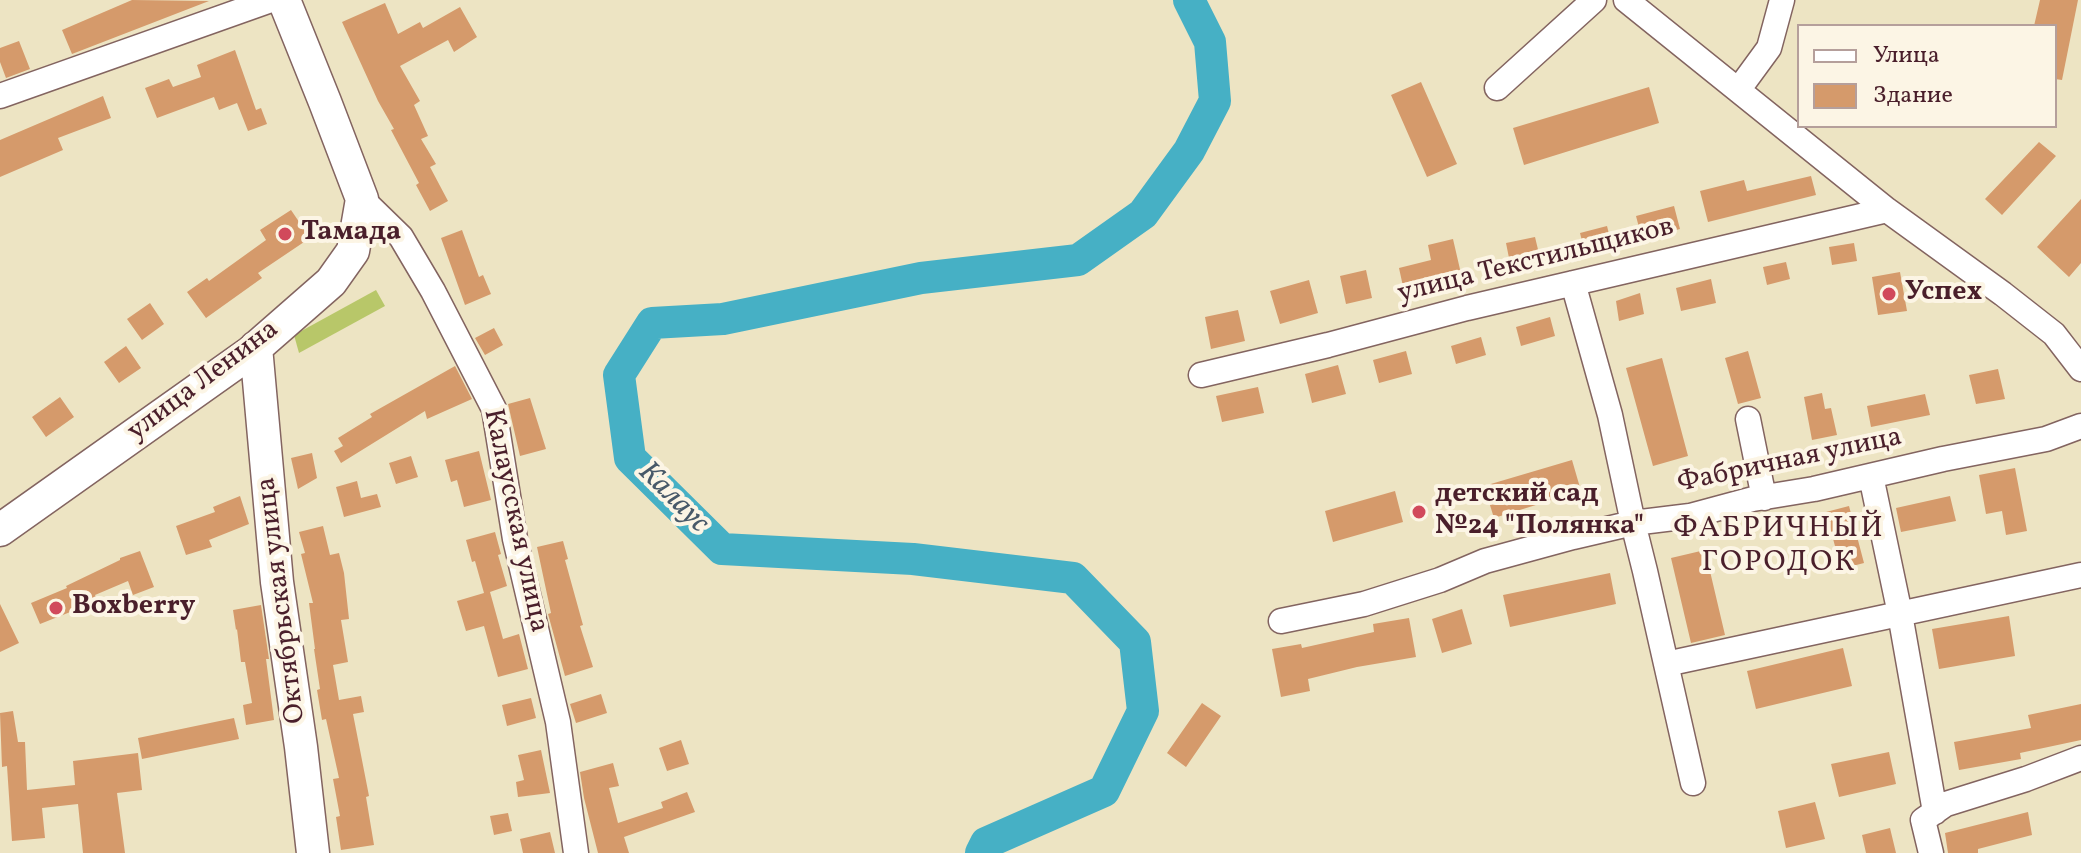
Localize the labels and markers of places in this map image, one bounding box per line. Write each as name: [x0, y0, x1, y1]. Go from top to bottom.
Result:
place label: Тамада: [301, 217, 401, 251]
marker: Тамада: [276, 225, 294, 243]
place label: Успех: [1905, 277, 1982, 311]
marker: Успех: [1880, 285, 1898, 303]
place label: детский сад №24 "Полянка": [1435, 479, 1644, 545]
marker: детский сад №24 "Полянка": [1410, 503, 1428, 521]
place label: Boxberry: [72, 591, 195, 625]
marker: Boxberry: [47, 599, 65, 617]

